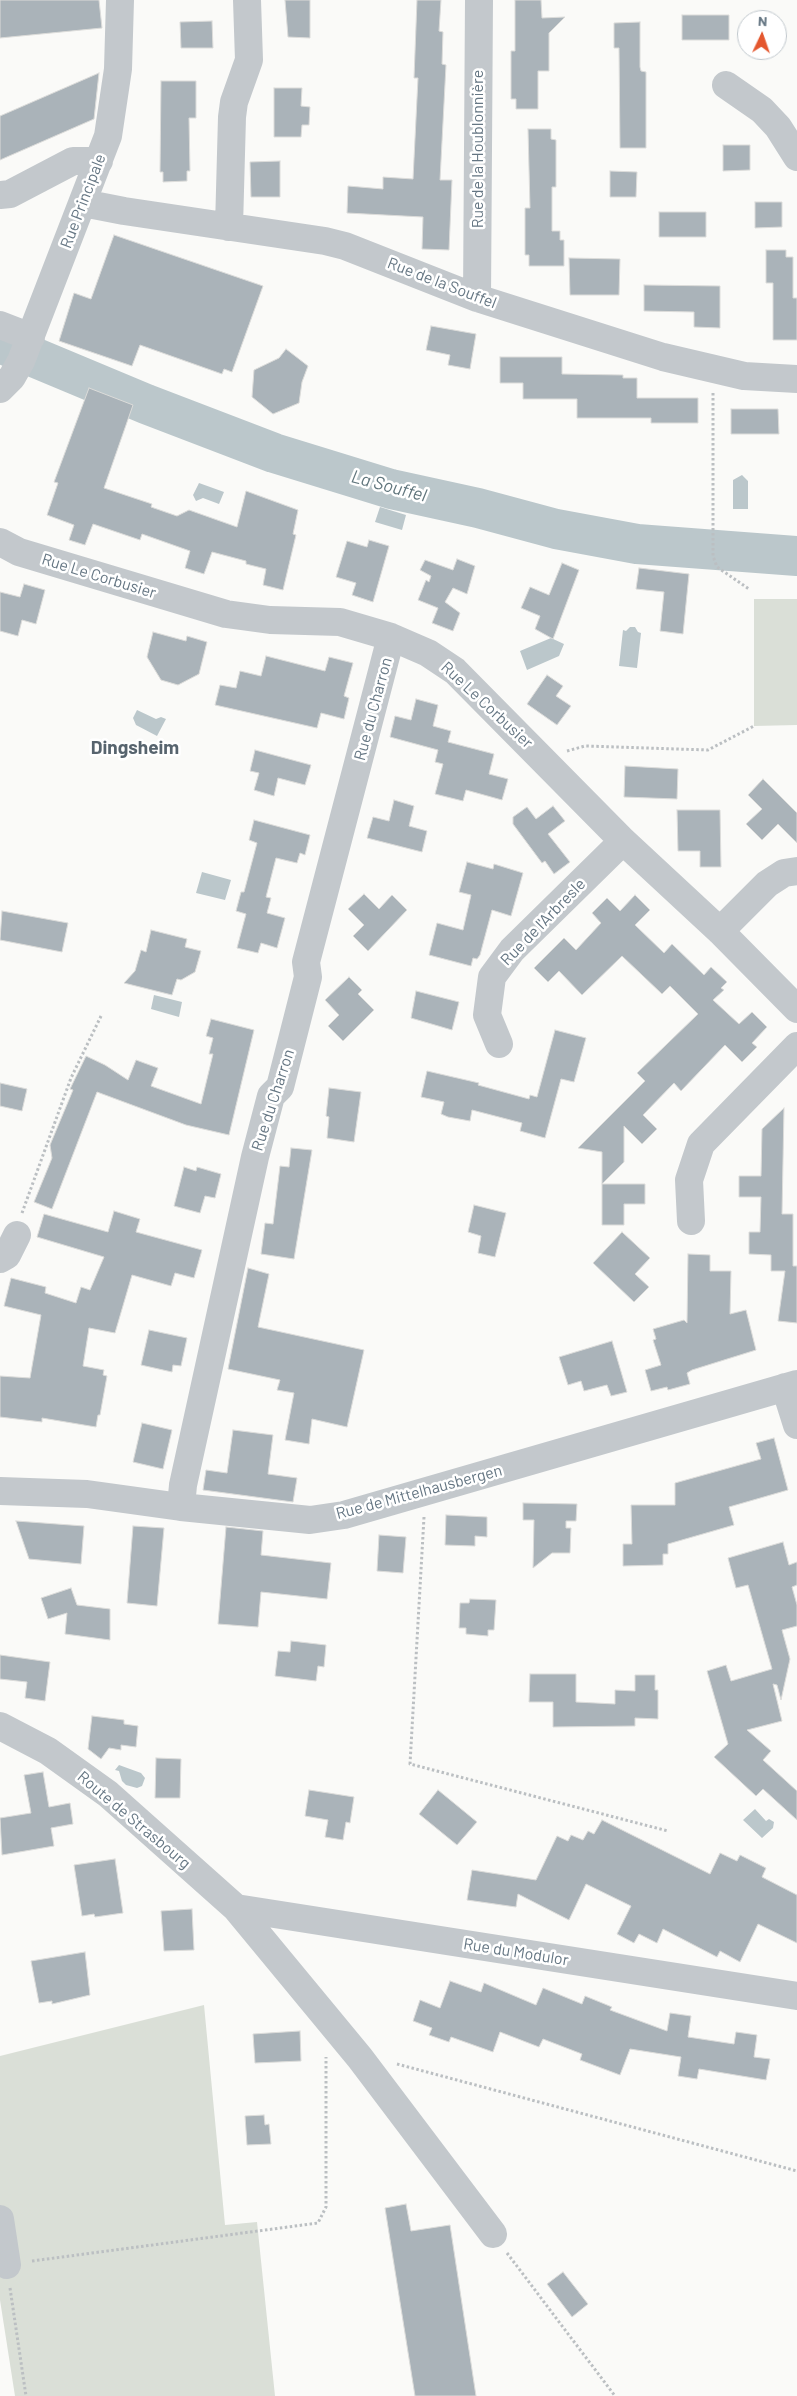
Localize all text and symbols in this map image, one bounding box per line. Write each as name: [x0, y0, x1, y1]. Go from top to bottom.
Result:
north arrow: [737, 10, 787, 60]
text: N: [758, 12, 768, 29]
street label: Rue de la Houblonnière: [468, 70, 488, 228]
street label: Rue Principale: [56, 151, 110, 251]
street label: Rue de la Souffel: [385, 253, 499, 313]
water label: La Souffel: [349, 466, 429, 506]
street label: Rue Le Corbusier: [39, 549, 159, 603]
street label: Rue du Charron: [350, 655, 396, 763]
street label: Rue Le Corbusier: [437, 658, 537, 752]
district label: Dingsheim: [91, 737, 179, 759]
street label: Rue de l'Arbresle: [497, 874, 589, 970]
street label: Rue du Charron: [247, 1047, 299, 1153]
street label: Rue de Mittelhausbergen: [334, 1461, 504, 1523]
street label: Route de Strasbourg: [74, 1767, 194, 1873]
street label: Rue du Modulor: [462, 1934, 570, 1970]

